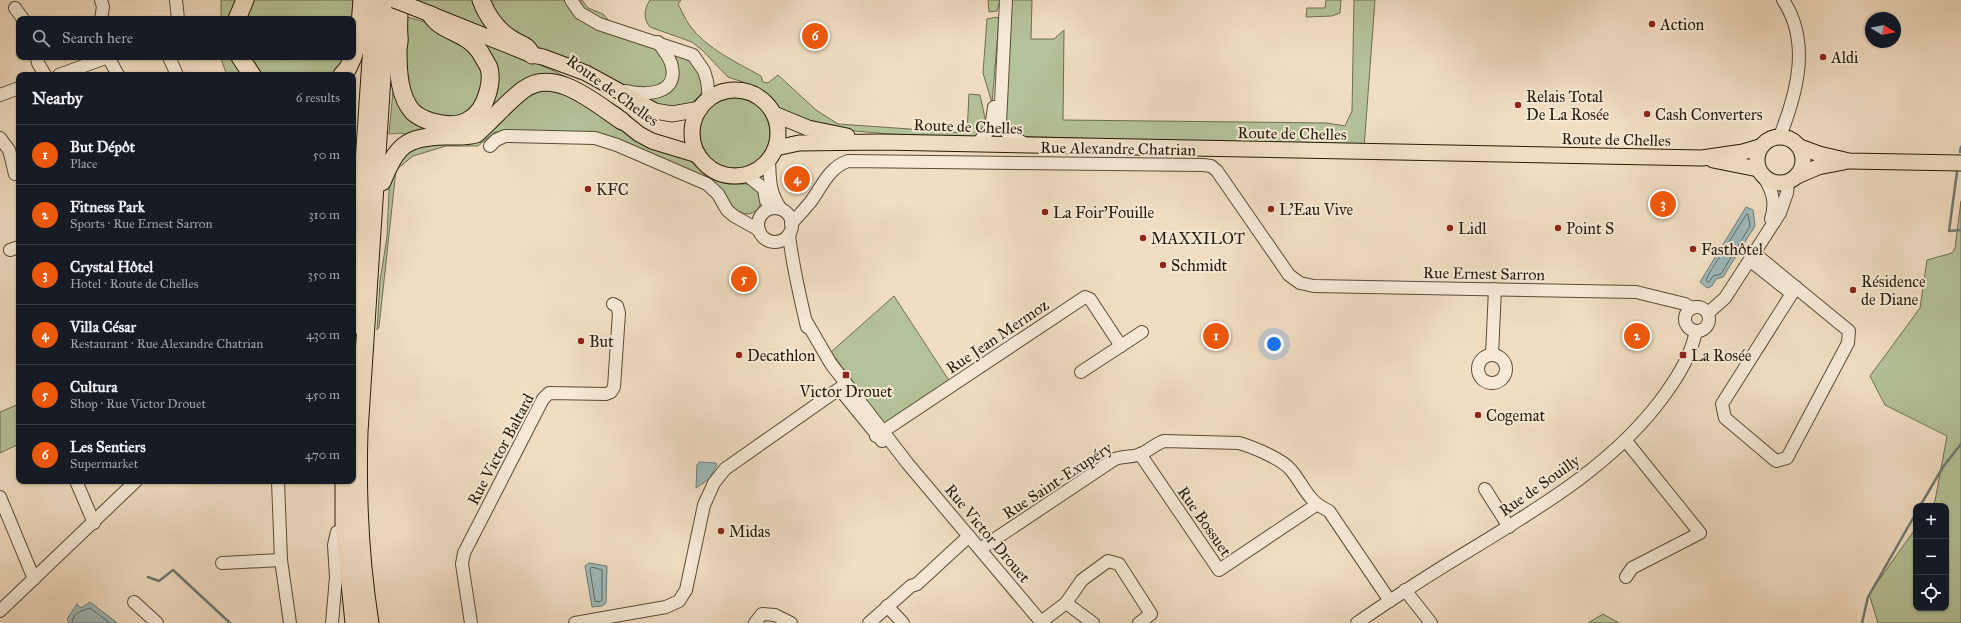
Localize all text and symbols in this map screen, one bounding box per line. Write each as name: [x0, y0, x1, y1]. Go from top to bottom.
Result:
north arrow: [1865, 12, 1901, 48]
place label: Action: [1659, 15, 1705, 34]
search box: [16, 16, 356, 60]
marker: Action: [1647, 19, 1657, 29]
pin: 6: [802, 21, 828, 51]
icon: search: [30, 27, 52, 49]
text: Search here: [62, 29, 133, 47]
place label: Aldi: [1830, 48, 1859, 67]
street label: Route de Chelles: [563, 51, 663, 130]
marker: Aldi: [1818, 52, 1828, 62]
place label: Relais Total De La Rosée: [1526, 87, 1610, 124]
text: Nearby: [32, 88, 83, 109]
text: 6 results: [296, 90, 340, 106]
marker: Relais Total De La Rosée: [1513, 100, 1523, 110]
place label: Cash Converters: [1655, 105, 1763, 124]
marker: Cash Converters: [1642, 109, 1652, 119]
street label: Route de Chelles: [913, 115, 1023, 138]
street label: Route de Chelles: [1237, 123, 1347, 144]
street label: Route de Chelles: [1561, 129, 1671, 150]
text: But Dépôt: [70, 138, 135, 156]
street label: Rue Alexandre Chatrian: [1040, 138, 1196, 159]
text: 1: [42, 147, 48, 163]
text: 50 m: [313, 147, 340, 163]
text: Place: [70, 156, 97, 172]
pin: 4: [784, 164, 810, 194]
place label: KFC: [596, 180, 629, 199]
marker: KFC: [583, 184, 593, 194]
pin: 3: [1650, 189, 1676, 219]
text: Fitness Park: [70, 198, 145, 216]
place label: L'Eau Vive: [1279, 200, 1354, 219]
place label: La Foir'Fouille: [1053, 203, 1155, 222]
marker: L'Eau Vive: [1266, 204, 1276, 214]
text: 2: [42, 207, 48, 223]
text: 310 m: [308, 207, 340, 223]
marker: La Foir'Fouille: [1040, 207, 1050, 217]
text: Sports · Rue Ernest Sarron: [70, 216, 213, 232]
place label: Lidl: [1458, 219, 1487, 238]
place label: Point S: [1566, 219, 1614, 238]
marker: Lidl: [1445, 223, 1455, 233]
marker: Point S: [1553, 223, 1563, 233]
place label: MAXXILOT: [1151, 229, 1245, 248]
marker: MAXXILOT: [1138, 233, 1148, 243]
place label: Fasthôtel: [1701, 240, 1764, 259]
marker: Fasthôtel: [1688, 244, 1698, 254]
place label: Schmidt: [1171, 256, 1228, 275]
text: Crystal Hôtel: [70, 258, 153, 276]
marker: Schmidt: [1158, 260, 1168, 270]
street label: Rue Ernest Sarron: [1423, 263, 1546, 284]
pin: 5: [731, 264, 757, 294]
text: 3: [42, 267, 48, 283]
text: 350 m: [307, 267, 340, 283]
place label: Résidence de Diane: [1861, 272, 1926, 309]
text: Hotel · Route de Chelles: [70, 276, 198, 292]
marker: Résidence de Diane: [1848, 285, 1858, 295]
street label: Rue Jean Mermoz: [942, 295, 1053, 379]
text: Villa César: [70, 318, 136, 336]
pin: 1: [1203, 321, 1229, 351]
pin: 2: [1624, 321, 1650, 351]
text: 4: [41, 327, 49, 343]
text: 430 m: [306, 327, 340, 343]
place label: But: [589, 332, 614, 351]
your location: [1264, 334, 1284, 354]
text: Restaurant · Rue Alexandre Chatrian: [70, 336, 263, 352]
marker: But: [576, 336, 586, 346]
place label: Decathlon: [747, 346, 816, 365]
place label: La Rosée: [1691, 346, 1752, 365]
marker: Decathlon: [734, 350, 744, 360]
marker: La Rosée: [1678, 350, 1688, 360]
marker: Victor Drouet: [841, 370, 851, 380]
text: Cultura: [70, 378, 117, 396]
place label: Victor Drouet: [798, 382, 893, 401]
text: 5: [42, 387, 48, 403]
text: 450 m: [305, 387, 340, 403]
street label: Rue Victor Baltard: [463, 390, 538, 508]
text: Shop · Rue Victor Drouet: [70, 396, 206, 412]
place label: Cogemat: [1486, 406, 1545, 426]
marker: Cogemat: [1473, 410, 1483, 420]
text: Les Sentiers: [70, 438, 146, 456]
street label: Rue Saint-Exupéry: [999, 438, 1116, 523]
text: 6: [42, 447, 48, 463]
text: 470 m: [305, 447, 340, 463]
street label: Rue de Souilly: [1495, 450, 1584, 520]
text: Supermarket: [70, 456, 138, 472]
street label: Rue Victor Drouet: [941, 480, 1035, 587]
street label: Rue Bossuet: [1174, 483, 1236, 560]
map controls: [1913, 503, 1949, 611]
button: +: [1913, 503, 1949, 539]
place label: Midas: [729, 522, 771, 541]
marker: Midas: [716, 526, 726, 536]
button: −: [1913, 539, 1949, 575]
button: locate: [1913, 575, 1949, 611]

